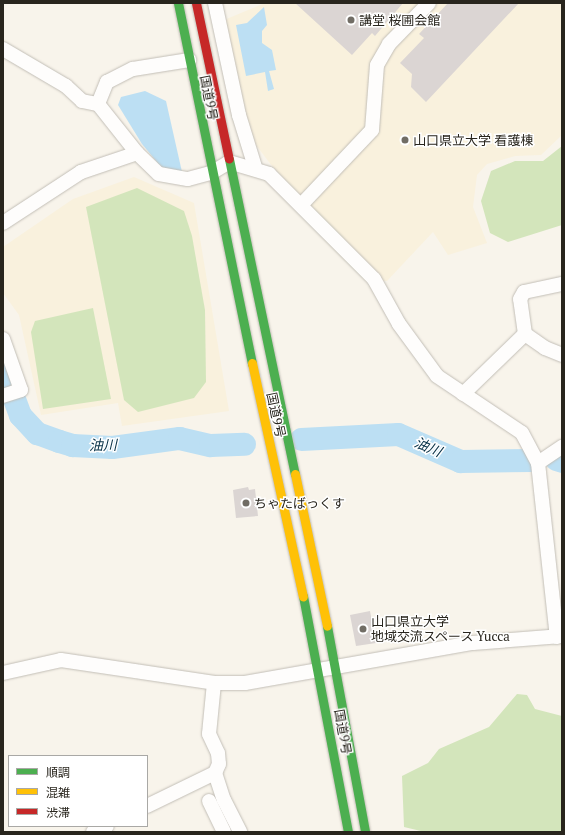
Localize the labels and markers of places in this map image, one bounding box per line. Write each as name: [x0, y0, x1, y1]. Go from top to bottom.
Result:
place label: 講堂 桜圃会館: [359, 12, 440, 28]
marker: 講堂 桜圃会館: [346, 15, 356, 25]
place label: 山口県立大学 看護棟: [413, 132, 533, 148]
marker: 山口県立大学 看護棟: [400, 135, 410, 145]
place label: ちゃたばっくす: [254, 495, 345, 511]
marker: ちゃたばっくす: [241, 498, 251, 508]
place label: 山口県立大学 地域交流スペース Yucca: [371, 614, 511, 645]
marker: 山口県立大学 地域交流スペース Yucca: [358, 624, 368, 634]

